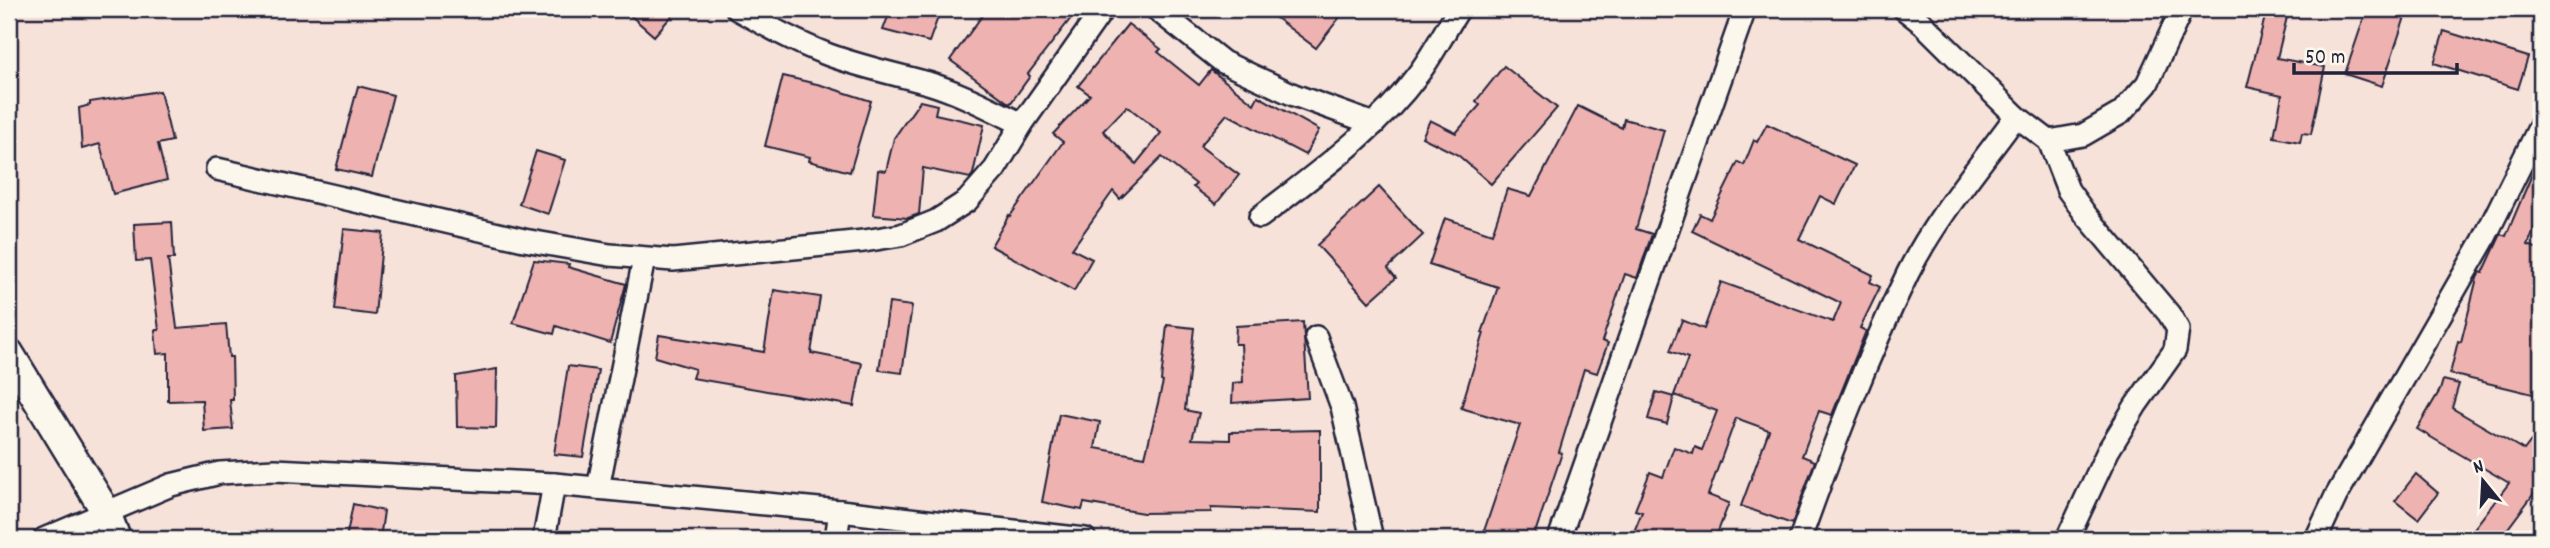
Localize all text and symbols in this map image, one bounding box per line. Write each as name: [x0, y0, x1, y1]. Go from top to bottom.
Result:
scale bar: [2294, 32, 2457, 76]
text: 50 m: [2305, 44, 2345, 74]
north arrow: [2448, 447, 2518, 516]
text: N: [2470, 454, 2487, 482]

